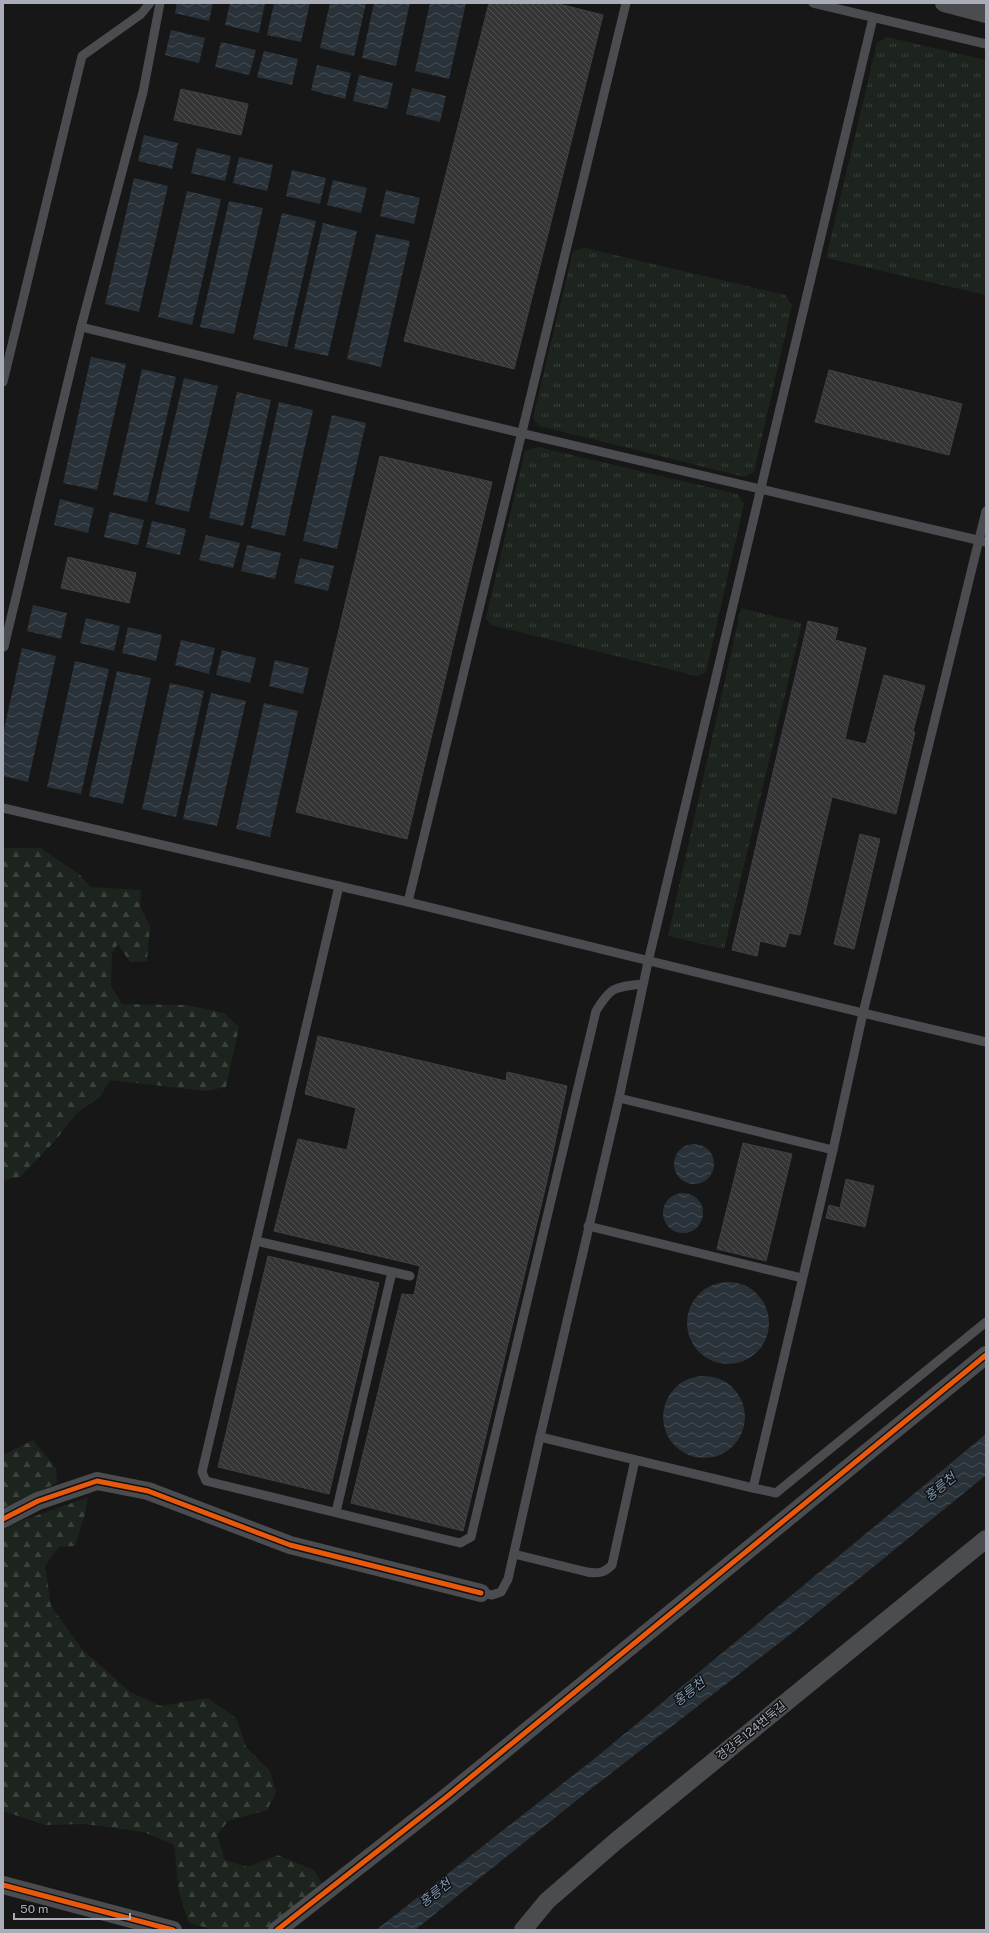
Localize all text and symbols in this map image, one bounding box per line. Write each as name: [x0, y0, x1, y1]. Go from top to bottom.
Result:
water label: 홍릉천: [921, 1469, 959, 1504]
water label: 홍릉천: [670, 1674, 709, 1709]
street label: 경강로124번둑길: [713, 1699, 789, 1763]
water label: 홍릉천: [416, 1875, 455, 1910]
scale bar: [14, 1895, 130, 1921]
text: 50 m: [20, 1902, 48, 1916]

